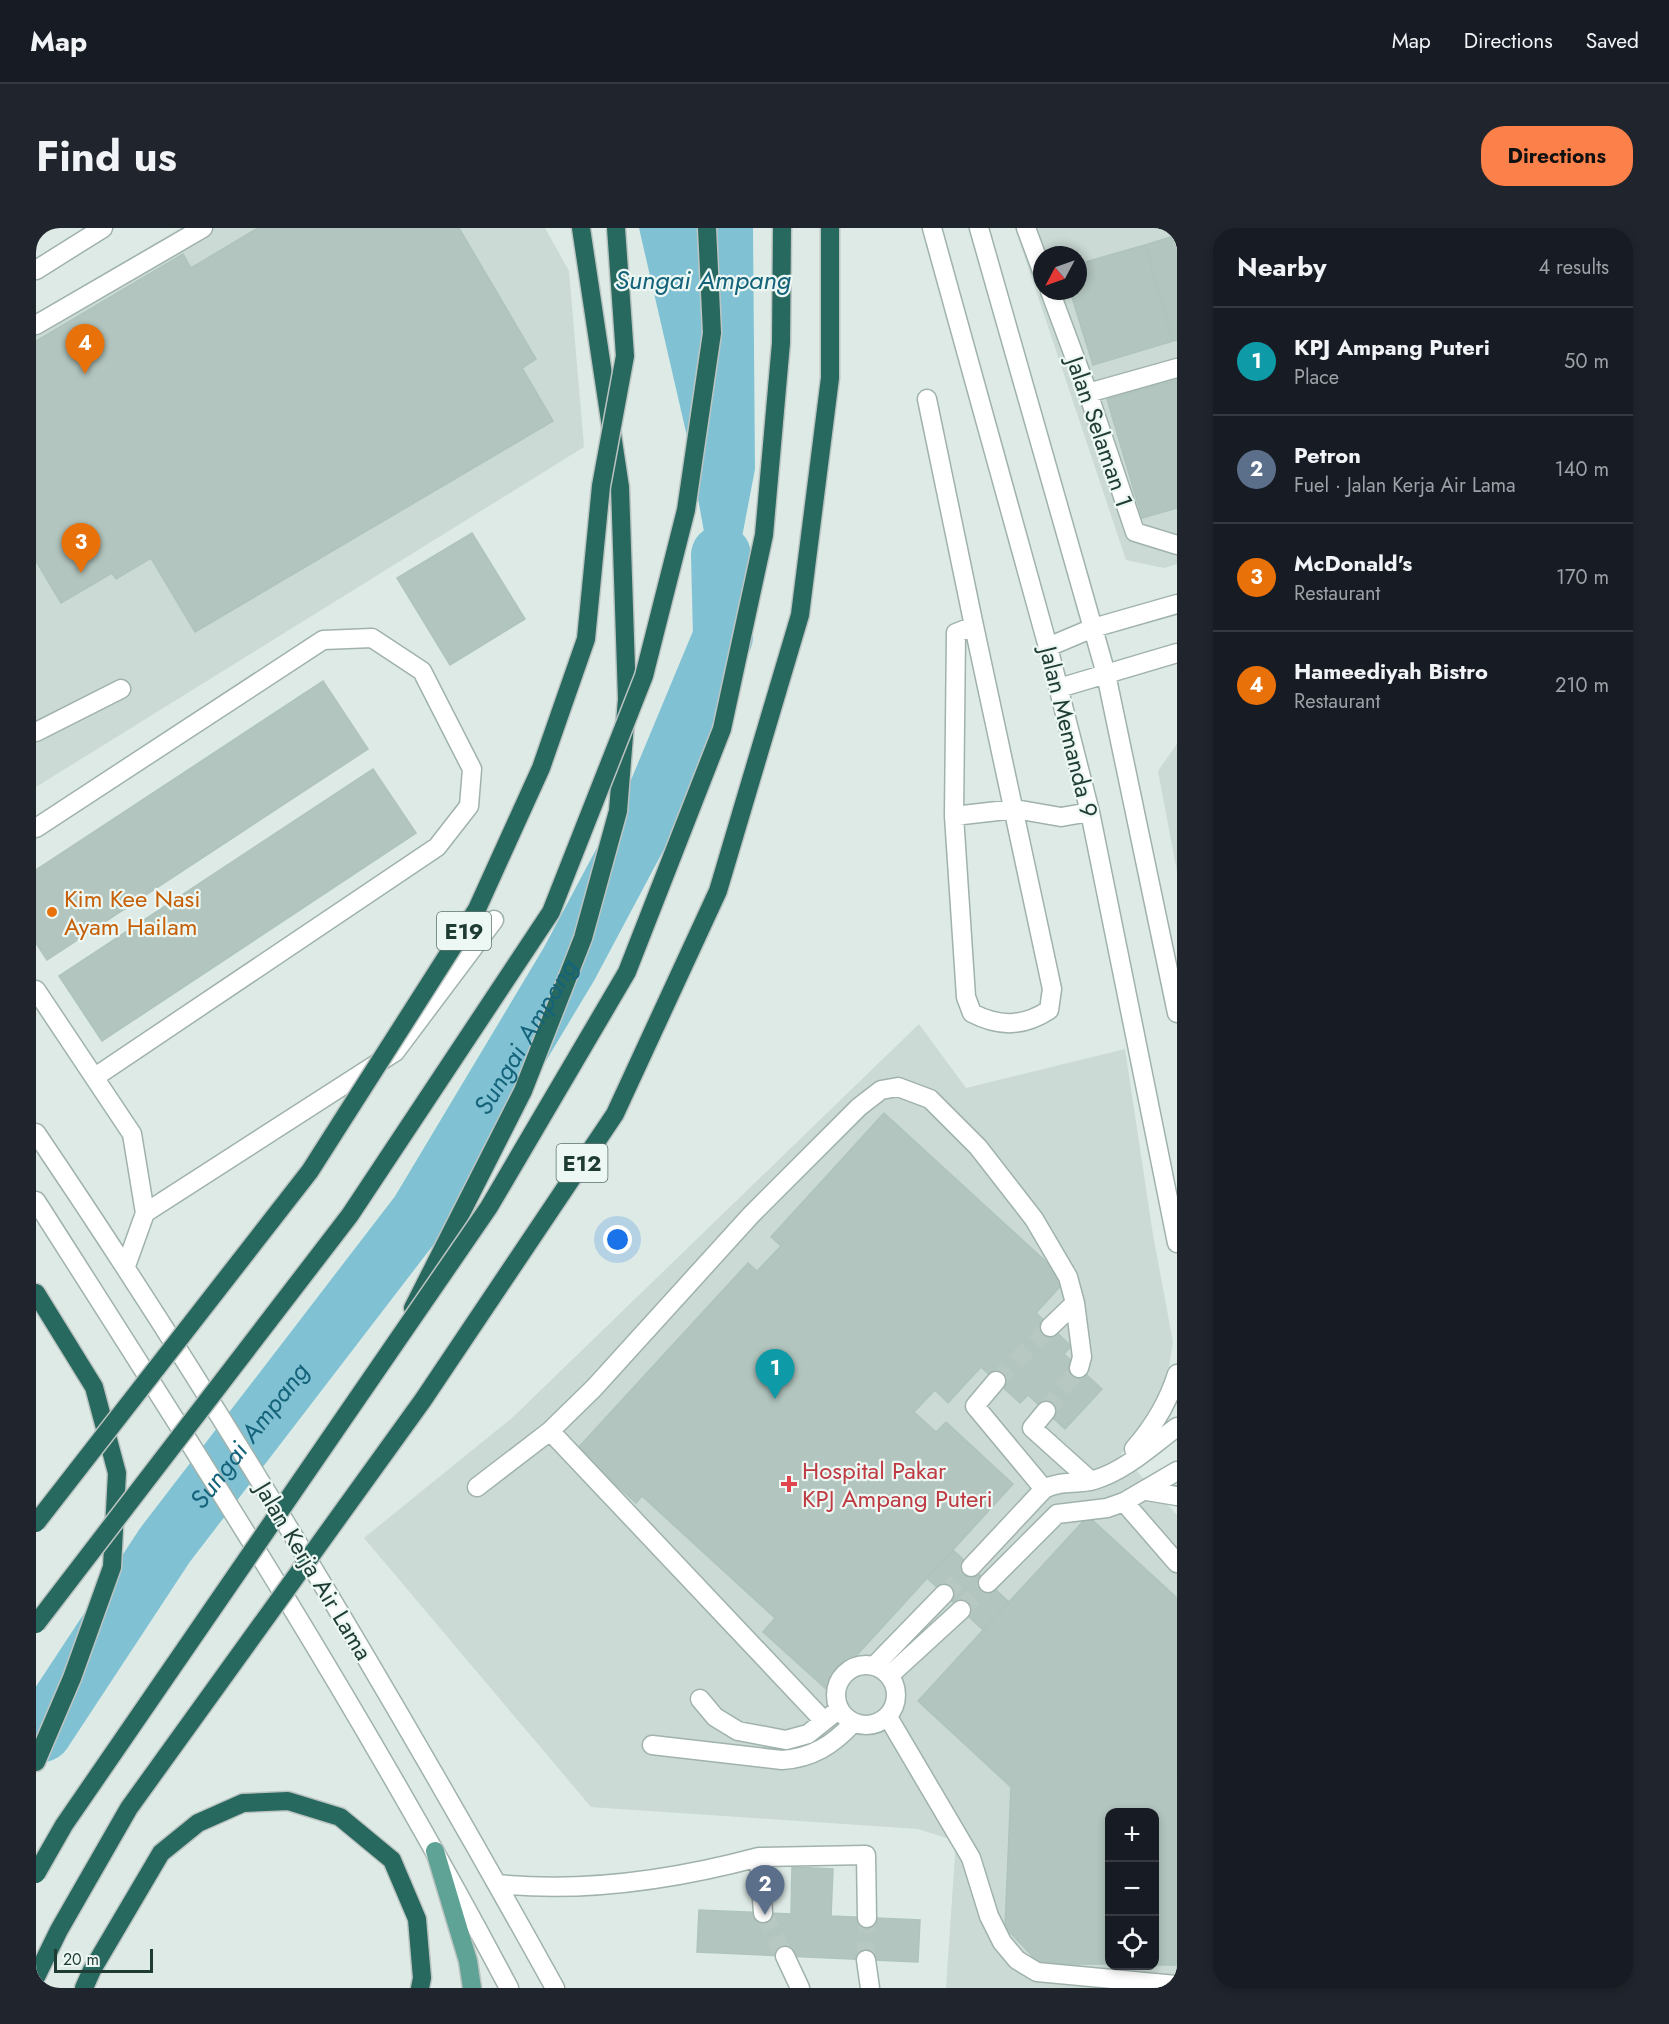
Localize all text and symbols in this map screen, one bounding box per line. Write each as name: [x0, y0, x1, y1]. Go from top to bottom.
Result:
text: Map: [30, 21, 87, 62]
text: Map: [1392, 26, 1431, 56]
text: Directions: [1464, 26, 1553, 56]
text: Saved: [1586, 26, 1639, 56]
text: Find us: [36, 126, 177, 187]
button: Directions: [1481, 126, 1633, 186]
north arrow: [1033, 246, 1087, 300]
text: Nearby: [1237, 248, 1326, 286]
text: 4 results: [1538, 253, 1609, 282]
water label: Sungai Ampang: [615, 261, 791, 299]
pin: 4: [65, 324, 104, 374]
text: KPJ Ampang Puteri: [1294, 331, 1490, 363]
text: 1: [1251, 347, 1262, 376]
text: 50 m: [1564, 347, 1609, 376]
street label: Jalan Selaman 1: [1057, 349, 1142, 512]
text: Place: [1294, 363, 1339, 392]
text: Petron: [1294, 439, 1361, 471]
text: 2: [1250, 455, 1263, 484]
text: 140 m: [1555, 455, 1609, 484]
text: Fuel · Jalan Kerja Air Lama: [1294, 471, 1516, 500]
pin: 3: [62, 524, 100, 573]
text: McDonald's: [1294, 547, 1412, 579]
text: 3: [1250, 563, 1263, 592]
text: 170 m: [1556, 563, 1609, 592]
text: Restaurant: [1294, 579, 1380, 608]
street label: Jalan Memanda 9: [1030, 640, 1107, 821]
text: Hameediyah Bistro: [1294, 655, 1488, 687]
text: 4: [1250, 671, 1263, 700]
text: 210 m: [1555, 671, 1609, 700]
text: Restaurant: [1294, 687, 1380, 716]
place label: Kim Kee Nasi Ayam Hailam: [64, 881, 201, 944]
marker: Kim Kee Nasi Ayam Hailam: [45, 905, 59, 919]
road number: E19: [437, 912, 491, 950]
water label: Sungai Ampang: [464, 951, 587, 1122]
road number: E12: [556, 1144, 608, 1182]
your location: [603, 1225, 632, 1254]
pin: 1: [756, 1350, 794, 1399]
water label: Sungai Ampang: [180, 1354, 318, 1517]
place label: Hospital Pakar KPJ Ampang Puteri: [802, 1453, 993, 1516]
street label: Jalan Kerja Air Lama: [245, 1473, 381, 1667]
marker: Hospital Pakar KPJ Ampang Puteri: [780, 1475, 798, 1493]
map controls: [1105, 1808, 1159, 1970]
button: +: [1105, 1808, 1159, 1862]
button: −: [1105, 1862, 1159, 1916]
pin: 2: [746, 1866, 784, 1915]
button: locate: [1105, 1916, 1159, 1970]
scale bar: [54, 1946, 153, 1974]
text: 20 m: [63, 1948, 99, 1971]

